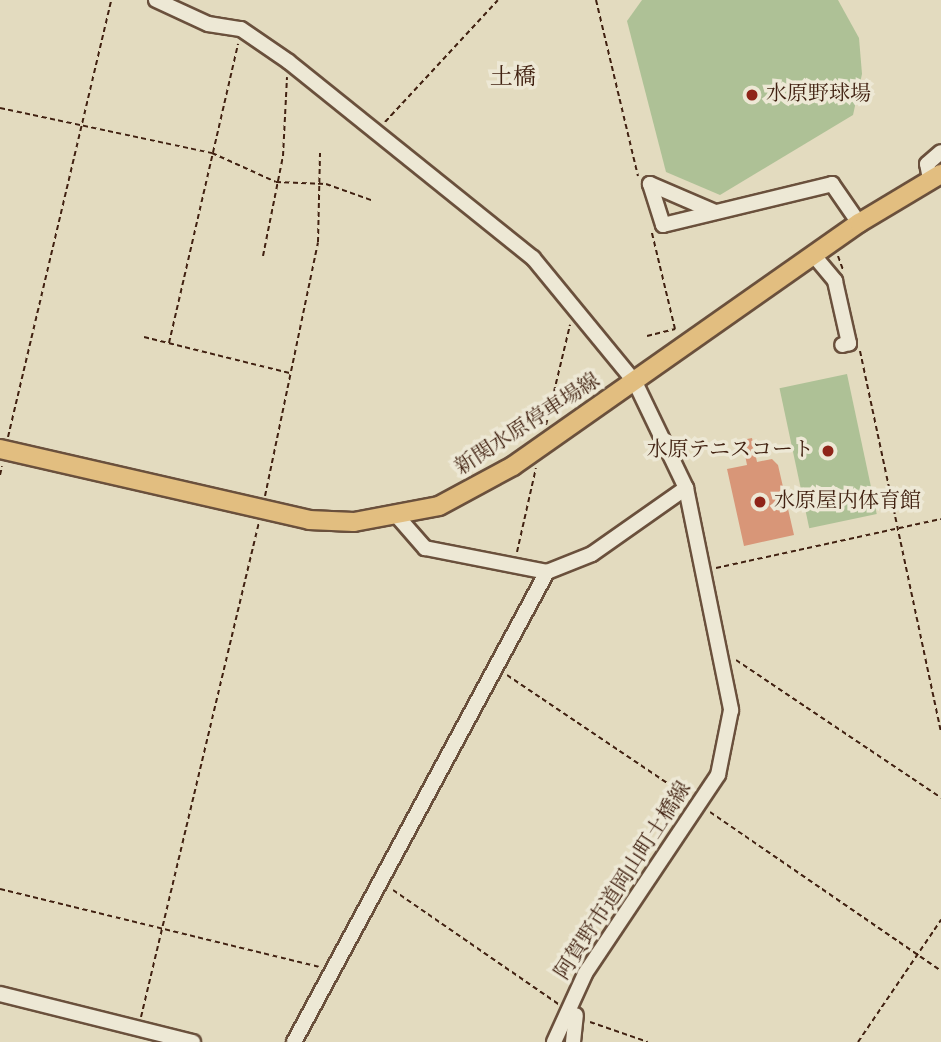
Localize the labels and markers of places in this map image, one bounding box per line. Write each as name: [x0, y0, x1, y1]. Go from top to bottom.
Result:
place label: 水原野球場: [766, 82, 871, 108]
marker: 水原野球場: [744, 87, 760, 103]
place label: 水原テニスコート: [646, 438, 814, 464]
marker: 水原テニスコート: [820, 443, 836, 459]
place label: 水原屋内体育館: [774, 489, 921, 515]
marker: 水原屋内体育館: [752, 494, 768, 510]

